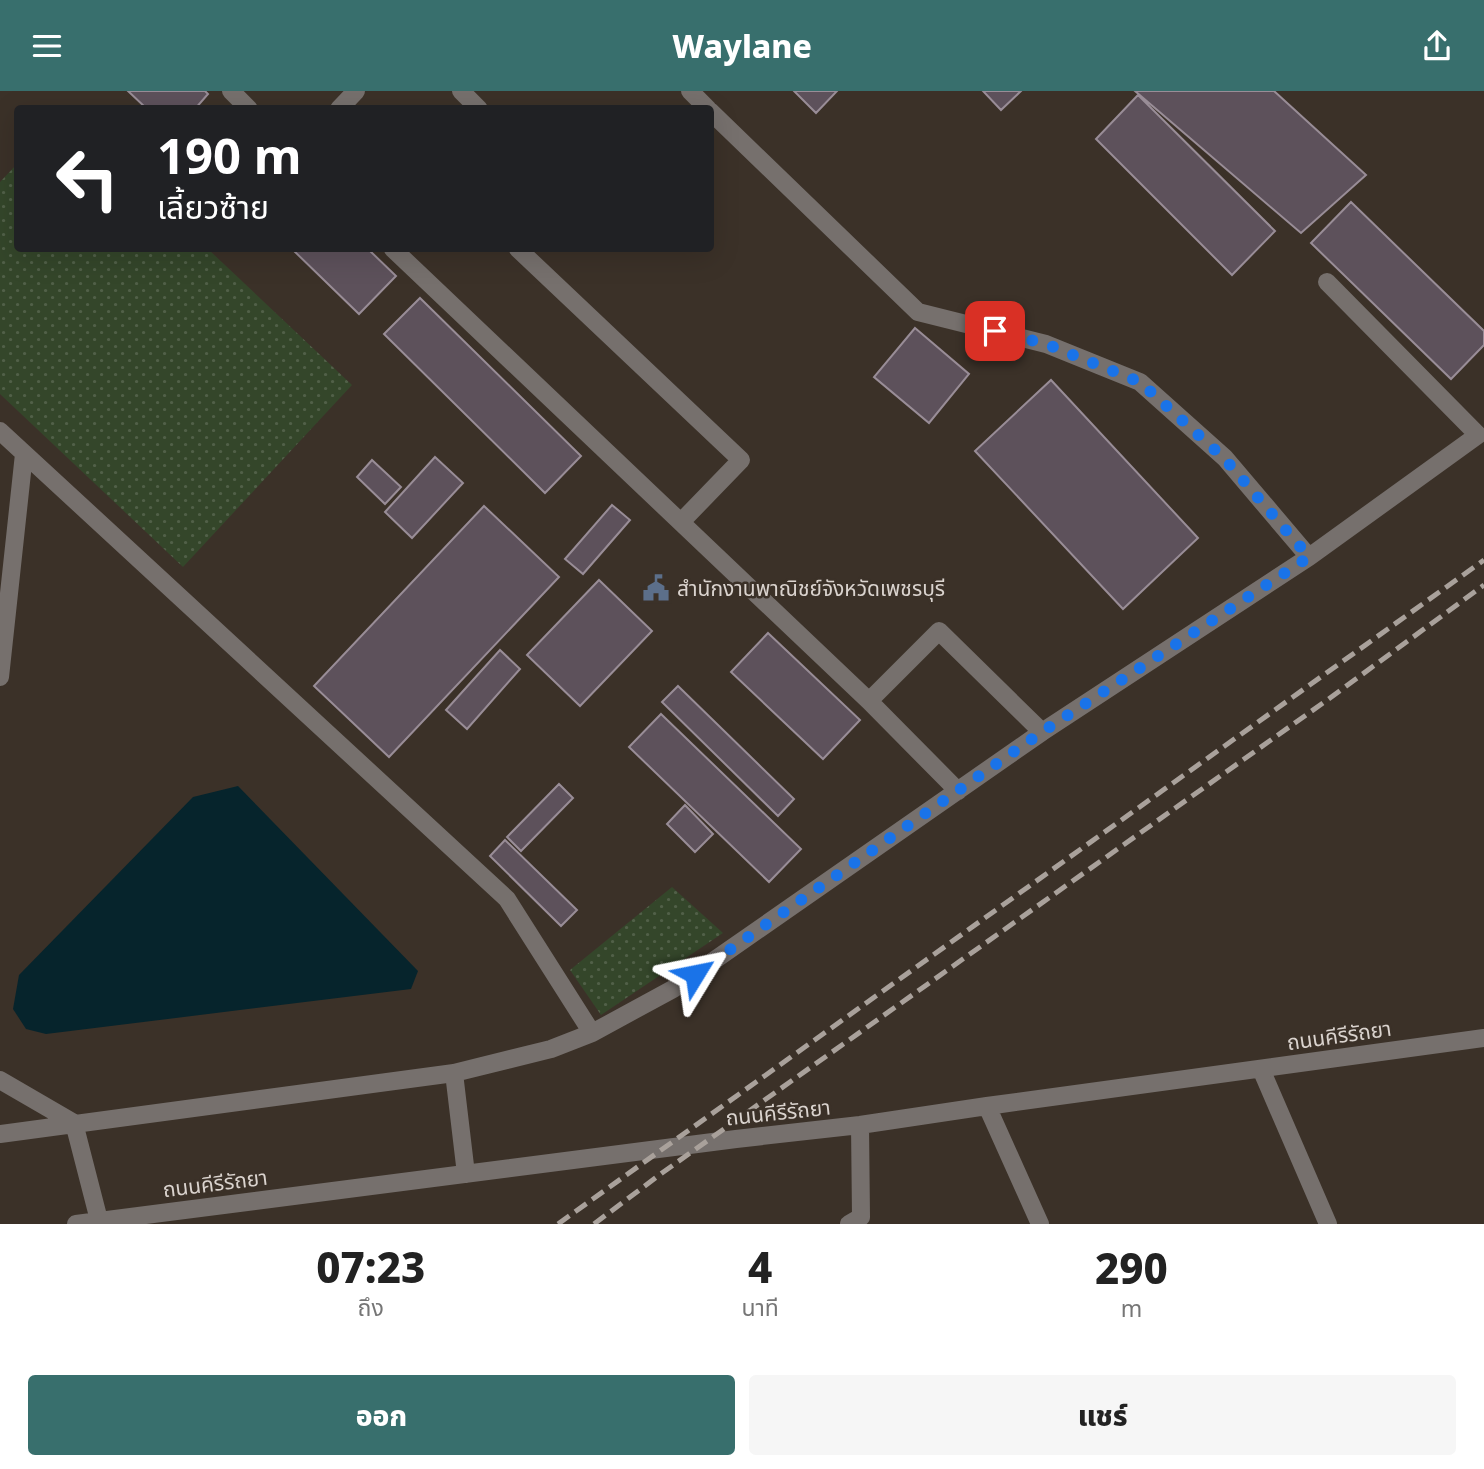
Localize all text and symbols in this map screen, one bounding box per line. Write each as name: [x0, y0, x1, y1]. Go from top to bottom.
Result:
text: Waylane: [672, 24, 812, 67]
icon: menu: [28, 27, 66, 65]
icon: share: [1418, 27, 1456, 65]
text: 190 m: [157, 122, 302, 188]
icon: left: [42, 133, 133, 224]
text: เลี้ยวซ้าย: [157, 185, 269, 228]
pin: [965, 301, 1025, 361]
icon: arrive: [976, 312, 1014, 350]
public building icon: สำนักงานพาณิชย์จังหวัดเพชรบุรี: [641, 573, 671, 603]
place label: สำนักงานพาณิชย์จังหวัดเพชรบุรี: [677, 574, 945, 602]
position arrow: [658, 937, 732, 1011]
street label: ถนนคีรีรัถยา: [1285, 1014, 1393, 1056]
street label: ถนนคีรีรัถยา: [724, 1093, 832, 1131]
street label: ถนนคีรีรัถยา: [161, 1163, 269, 1203]
text: 07:23: [316, 1238, 425, 1295]
text: 4: [748, 1238, 772, 1295]
text: 290: [1095, 1239, 1168, 1296]
text: ถึง: [358, 1291, 384, 1323]
text: นาที: [741, 1291, 779, 1323]
text: m: [1121, 1292, 1142, 1324]
button: ออก: [28, 1375, 735, 1455]
button: แชร์: [749, 1375, 1456, 1455]

